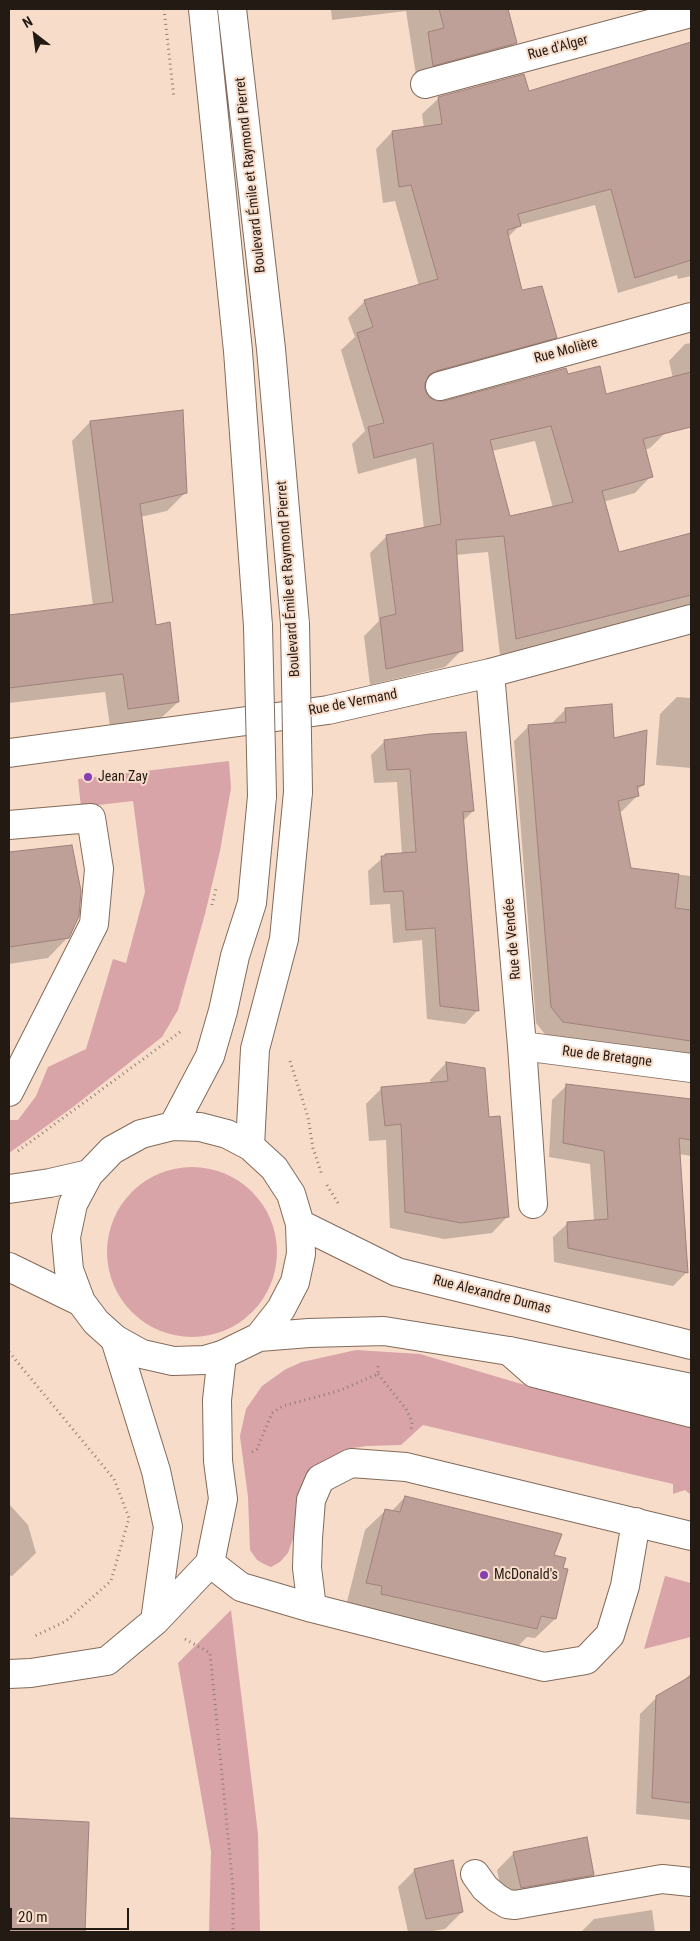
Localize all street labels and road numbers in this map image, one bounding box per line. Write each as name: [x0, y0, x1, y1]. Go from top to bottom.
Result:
street label: Rue d'Alger: [526, 32, 590, 64]
street label: Boulevard Émile et Raymond Pierret: [232, 76, 270, 274]
street label: Rue Molière: [532, 334, 600, 368]
street label: Boulevard Émile et Raymond Pierret: [274, 480, 304, 678]
street label: Rue de Vermand: [307, 686, 399, 720]
street label: Rue de Vendée: [501, 898, 525, 980]
street label: Rue de Bretagne: [561, 1043, 653, 1071]
street label: Rue Alexandre Dumas: [431, 1272, 553, 1318]

